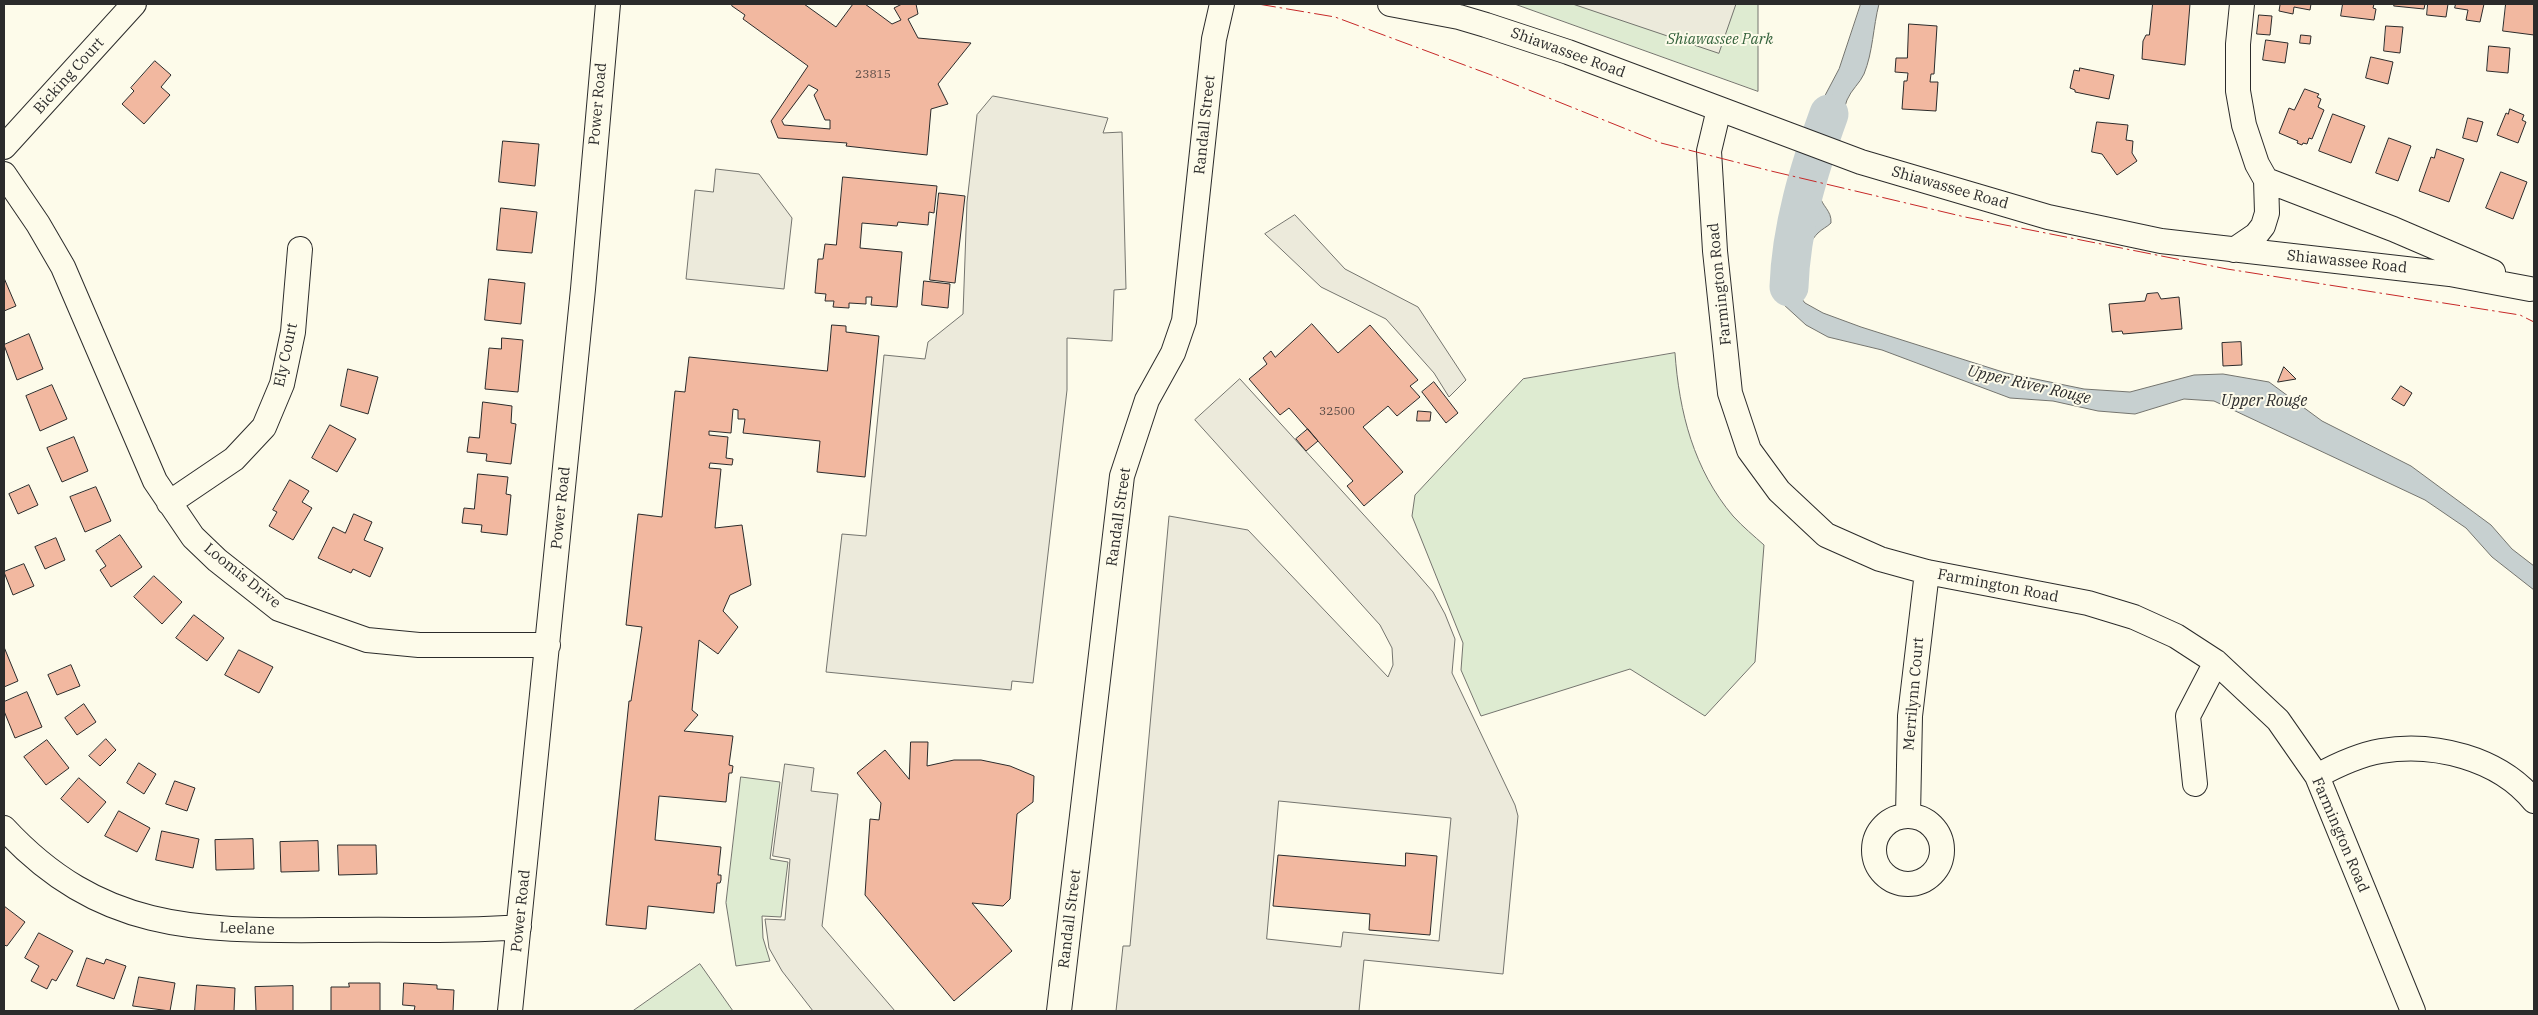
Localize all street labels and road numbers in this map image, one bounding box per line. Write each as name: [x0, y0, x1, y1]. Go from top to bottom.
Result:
street label: Shiawassee Road: [1508, 24, 1628, 82]
street label: Bicking Court: [30, 34, 108, 118]
street label: Power Road: [585, 62, 611, 146]
street label: Randall Street: [1191, 74, 1219, 176]
street label: Shiawassee Road: [1890, 163, 2010, 213]
street label: Farmington Road: [1705, 222, 1735, 346]
street label: Shiawassee Road: [2286, 247, 2408, 277]
street label: Ely Court: [270, 321, 302, 389]
street label: Power Road: [548, 466, 574, 550]
street label: Randall Street: [1103, 466, 1135, 568]
street label: Loomis Drive: [200, 540, 284, 612]
street label: Farmington Road: [1936, 565, 2060, 607]
street label: Merrilynn Court: [1900, 637, 1928, 751]
street label: Farmington Road: [2308, 775, 2372, 895]
street label: Randall Street: [1055, 868, 1085, 970]
street label: Power Road: [508, 869, 534, 953]
street label: Leelane: [219, 919, 275, 939]

